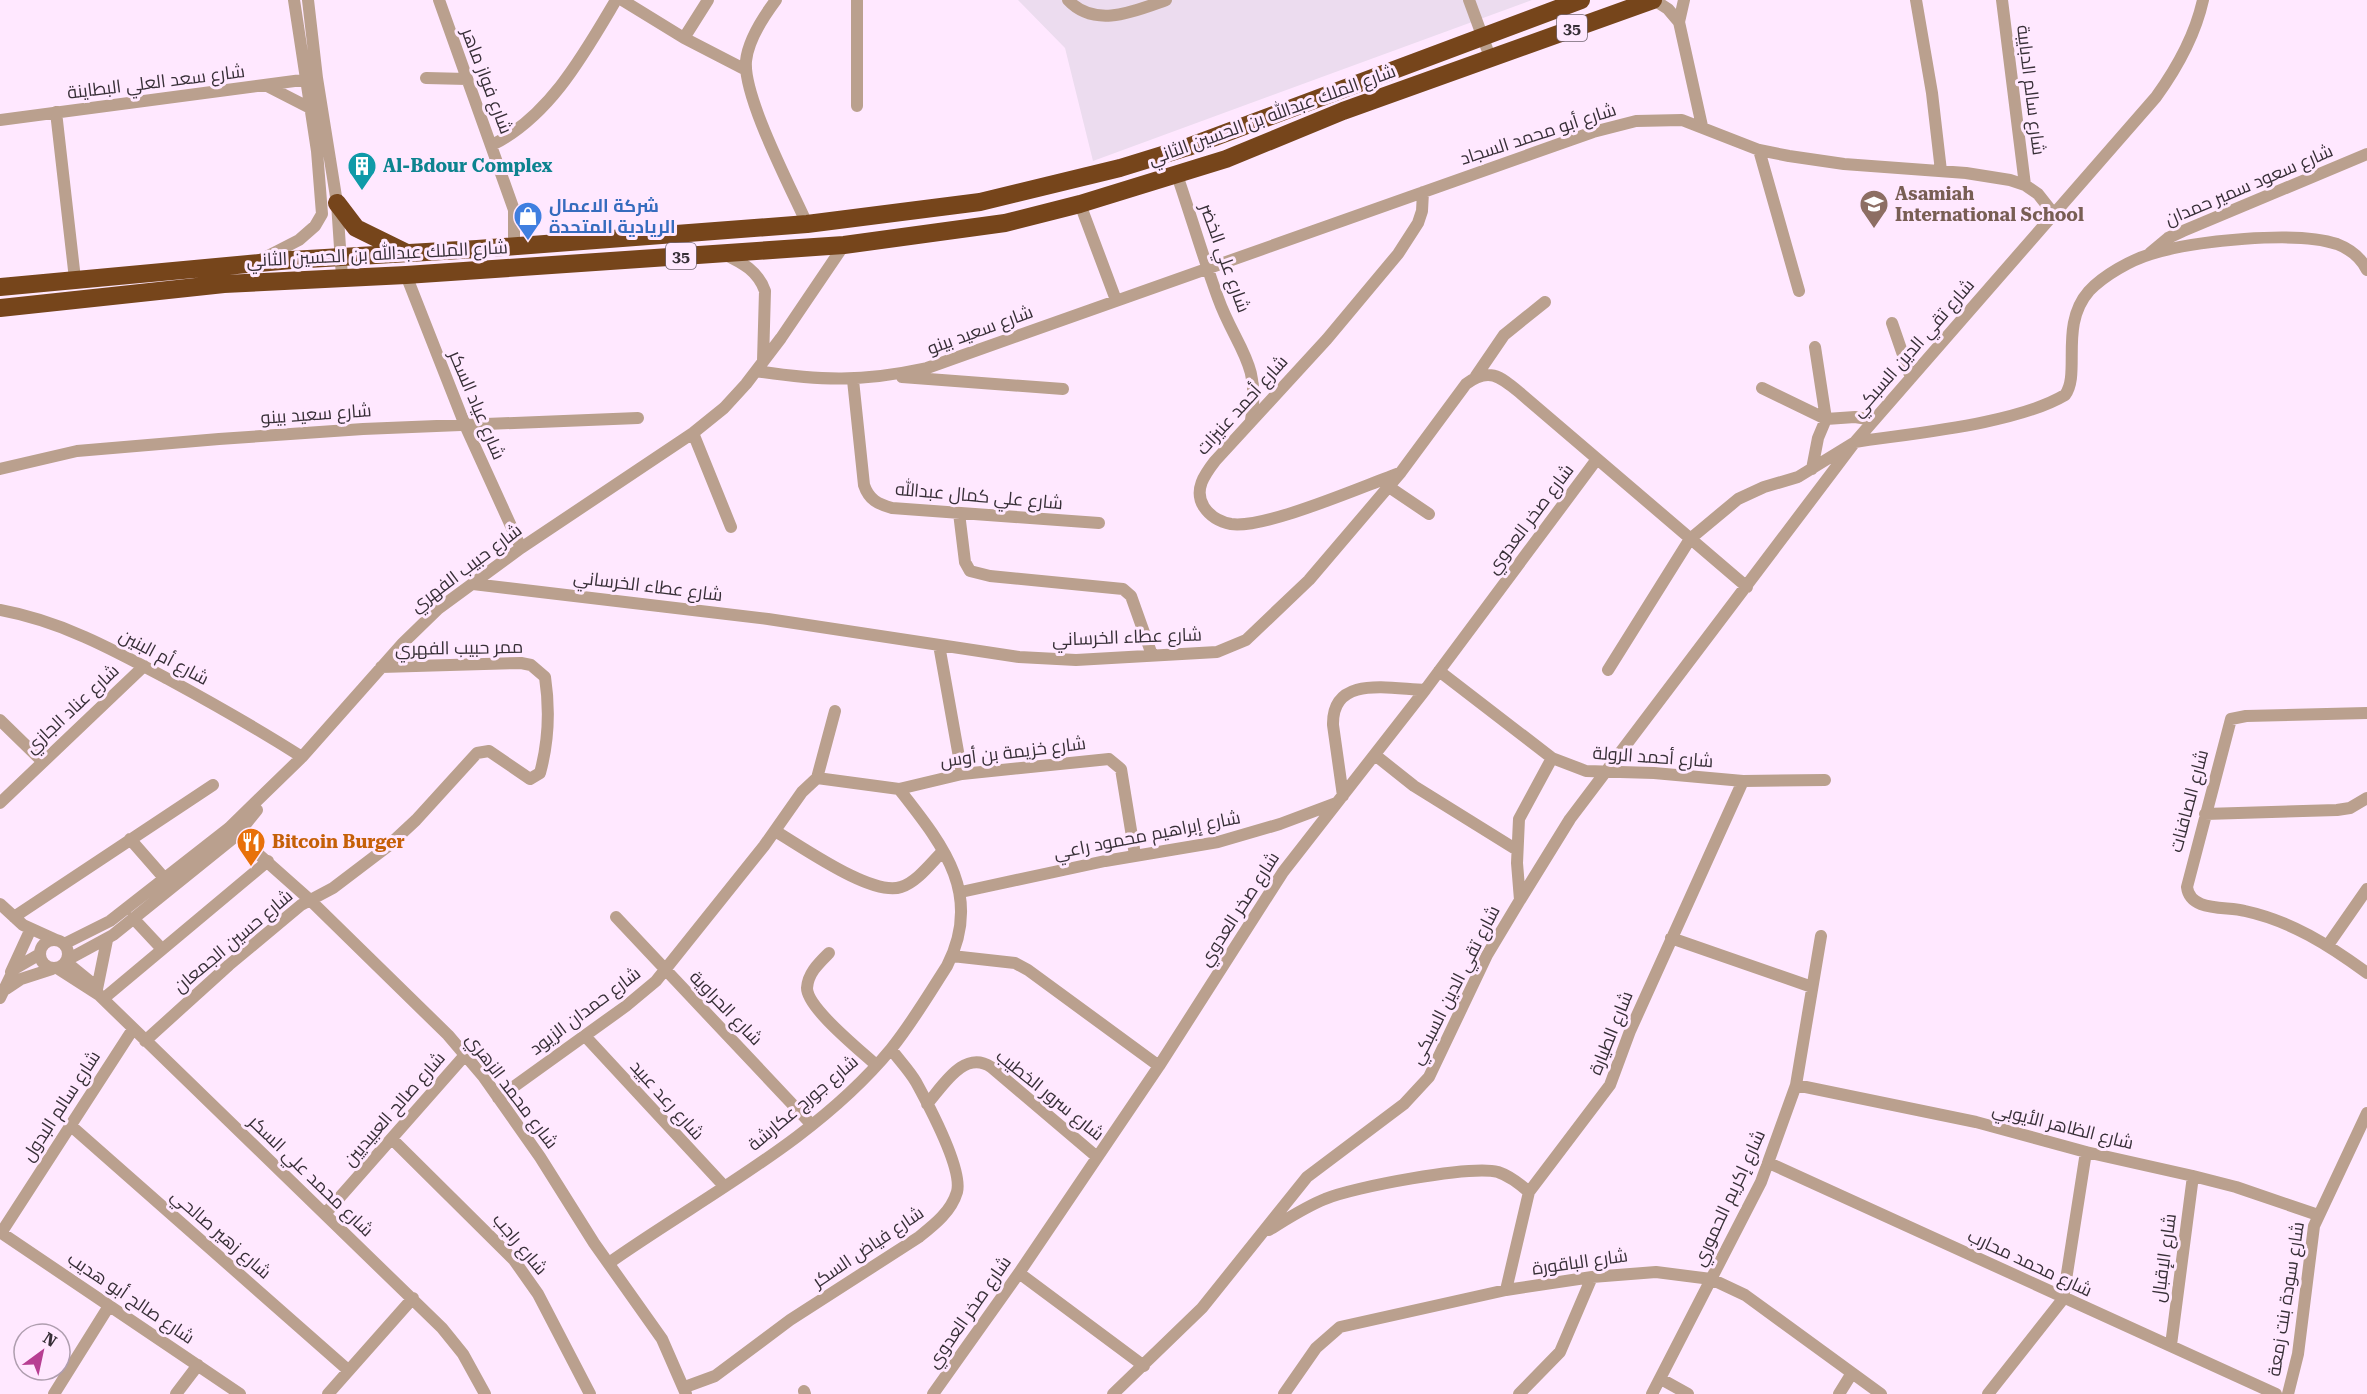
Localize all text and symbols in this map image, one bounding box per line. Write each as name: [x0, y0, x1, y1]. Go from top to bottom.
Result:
road number: 35: [1557, 15, 1587, 41]
street label: شارع فواز ماهر: [455, 24, 517, 137]
street label: شارع سالم الدبايبة: [2011, 24, 2050, 156]
street label: شارع الملك عبدالله بن الحسين الثاني: [1145, 59, 1400, 173]
street label: شارع سعد العلي البطاينة: [66, 60, 247, 107]
street label: شارع أبو محمد السجاد: [1457, 98, 1619, 171]
street label: شارع سعود سمير حمدان: [2162, 140, 2337, 231]
building icon: Al-Bdour Complex: [346, 150, 378, 192]
place label: Al-Bdour Complex: [383, 155, 553, 176]
place label: Asamiah International School: [1895, 183, 2084, 225]
school or university icon: Asamiah International School: [1858, 188, 1890, 230]
place label: شركة الاعمال الريادية المتحدة: [549, 195, 676, 238]
shop icon: شركة الاعمال الريادية المتحدة: [512, 200, 544, 242]
street label: شارع علي الخضر: [1192, 200, 1255, 317]
street label: شارع الملك عبدالله بن الحسين الثاني: [246, 235, 508, 275]
road number: 35: [666, 243, 696, 269]
street label: شارع تقي الدين السبكي: [1847, 274, 1981, 424]
street label: شارع سعيد بينو: [924, 301, 1036, 360]
street label: شارع عياد السكر: [443, 346, 510, 463]
street label: شارع أحمد عنيزات: [1192, 351, 1293, 460]
street label: شارع سعيد بينو: [260, 399, 372, 430]
street label: شارع صخر العدوي: [1482, 460, 1581, 580]
street label: شارع علي كمال عبدالله: [894, 477, 1064, 517]
street label: شارع حبيب الفهري: [406, 519, 528, 619]
street label: شارع عطاء الخرساني: [572, 566, 724, 609]
street label: شارع عطاء الخرساني: [1052, 623, 1203, 654]
street label: شارع أم البنين: [115, 624, 213, 691]
street label: ممر حبيب الفهري: [395, 636, 523, 663]
street label: شارع عناد الجازي: [20, 660, 126, 760]
street label: شارع خزيمة بن أوس: [939, 732, 1087, 773]
street label: شارع أحمد الرولة: [1592, 742, 1714, 773]
street label: شارع الصافنات: [2165, 747, 2214, 855]
street label: شارع إبراهيم محمود راعي: [1052, 806, 1243, 867]
restaurant icon: Bitcoin Burger: [235, 826, 267, 868]
place label: Bitcoin Burger: [272, 831, 405, 852]
street label: شارع صخر العدوي: [1194, 848, 1287, 972]
street label: شارع حسين الجمعان: [169, 885, 298, 998]
street label: شارع تقي الدين السبكي: [1405, 902, 1507, 1070]
street label: شارع حمدان الزيود: [525, 962, 645, 1061]
street label: شارع الحراوية: [684, 966, 767, 1051]
street label: شارع الطيارة: [1584, 988, 1639, 1079]
street label: شارع محمد الزهري: [459, 1029, 563, 1155]
street label: شارع سرور الخطيب: [991, 1045, 1108, 1146]
street label: شارع سالم البدول: [17, 1047, 106, 1166]
street label: شارع صالح العبيديين: [338, 1047, 450, 1171]
street label: شارع جورج عكارشة: [743, 1050, 863, 1156]
street label: شارع رعد عبيد: [625, 1056, 709, 1145]
street label: شارع الظاهر الأيوبي: [1989, 1098, 2136, 1157]
street label: شارع محمد علي السكر: [241, 1110, 378, 1243]
street label: شارع إكريم الحموري: [1688, 1126, 1773, 1271]
street label: شارع زهير صالحي: [164, 1185, 276, 1286]
street label: شارع فياض السكر: [807, 1202, 928, 1294]
street label: شارع راجب: [487, 1209, 552, 1280]
street label: شارع الإقبال: [2147, 1212, 2182, 1304]
street label: شارع سودة بنت زمعة: [2263, 1220, 2310, 1378]
street label: شارع محمد محارب: [1964, 1225, 2096, 1302]
street label: شارع الباقورة: [1531, 1244, 1629, 1281]
street label: شارع صالح أبو هديب: [63, 1247, 199, 1349]
street label: شارع صخر العدوي: [922, 1252, 1018, 1374]
north arrow: [12, 1322, 72, 1382]
text: N: [40, 1329, 60, 1351]

